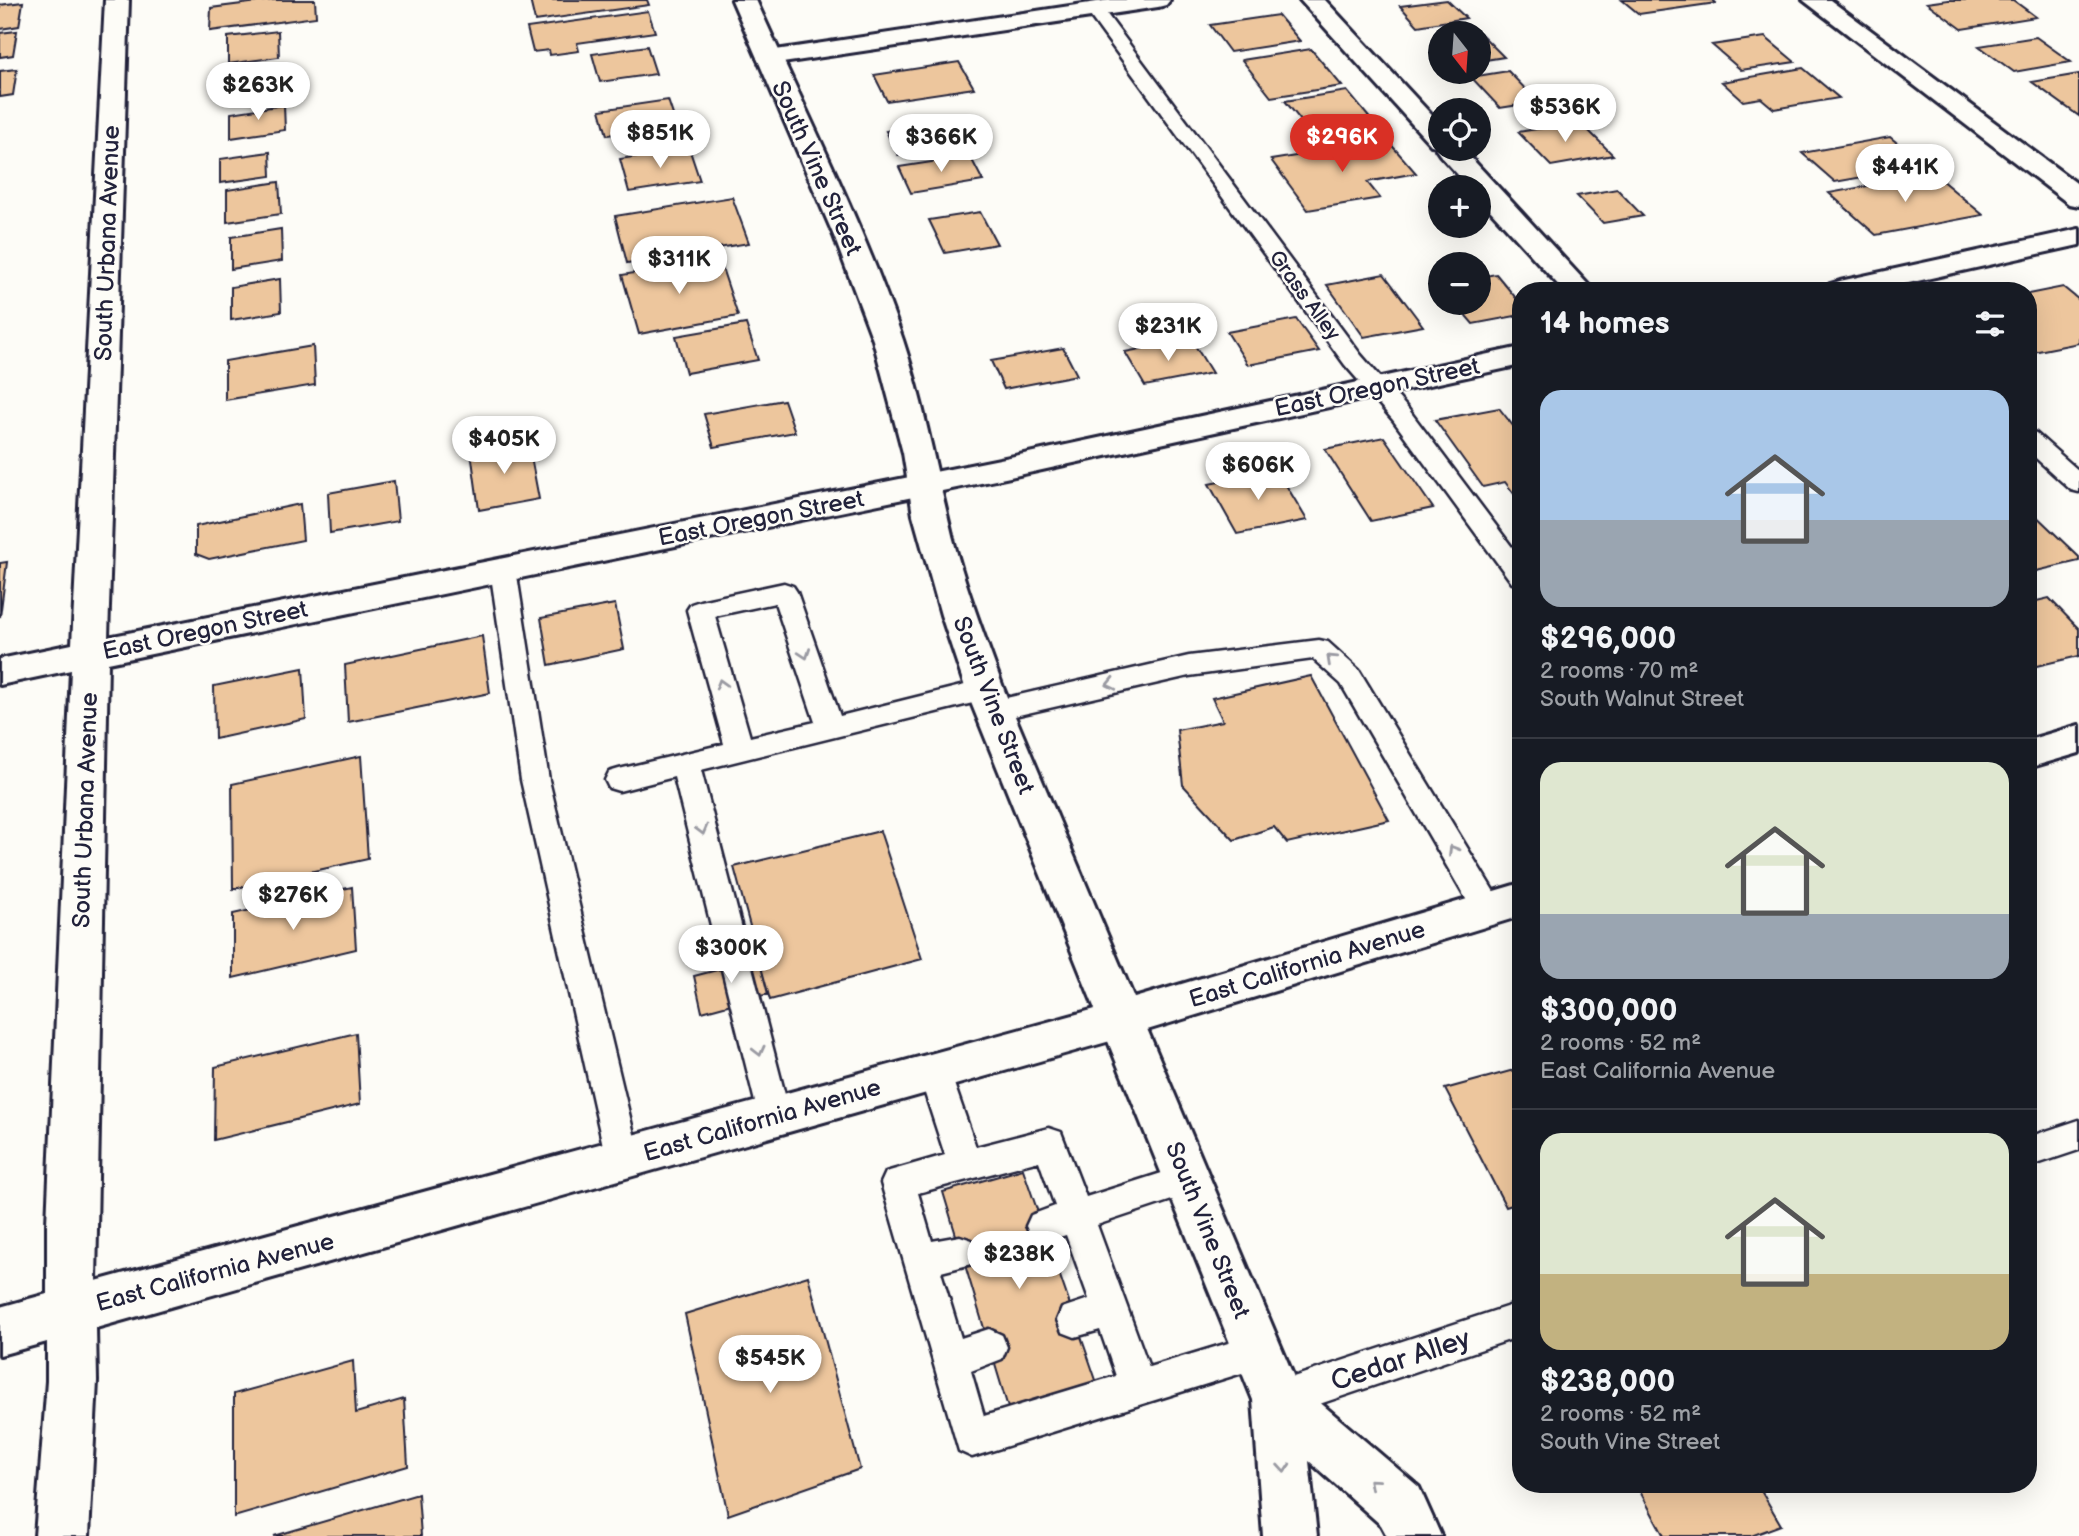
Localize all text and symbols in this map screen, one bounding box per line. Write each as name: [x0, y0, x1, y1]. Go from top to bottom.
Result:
north arrow: [1428, 21, 1491, 84]
map controls: [1428, 21, 1491, 315]
pin: $263K: [209, 62, 307, 122]
text: $263K: [222, 71, 294, 99]
street label: South Vine Street: [765, 77, 868, 260]
pin: $536K: [1516, 85, 1614, 144]
text: $536K: [1529, 93, 1601, 121]
button: locate: [1428, 98, 1491, 161]
pin: $851K: [611, 110, 709, 170]
pin: $366K: [892, 114, 990, 174]
pin: $296K: [1293, 114, 1391, 174]
text: $851K: [626, 119, 694, 147]
text: $366K: [905, 123, 977, 151]
text: $296K: [1306, 123, 1378, 151]
street label: South Urbana Avenue: [89, 125, 126, 361]
pin: $441K: [1856, 144, 1954, 204]
text: $441K: [1871, 153, 1939, 181]
button: +: [1428, 175, 1491, 238]
pin: $311K: [630, 236, 728, 296]
text: $311K: [647, 245, 711, 273]
street label: Grass Alley: [1264, 245, 1346, 346]
button: −: [1428, 252, 1491, 315]
pin: $231K: [1119, 304, 1217, 363]
icon: filters: [1971, 305, 2009, 343]
text: 14 homes: [1540, 306, 1669, 342]
text: $231K: [1134, 312, 1202, 340]
street label: East Oregon Street: [1272, 351, 1483, 423]
pin: $405K: [455, 416, 553, 476]
text: $405K: [468, 425, 540, 453]
icon: home: [1712, 436, 1838, 562]
pin: $606K: [1209, 442, 1307, 502]
text: $606K: [1221, 451, 1295, 479]
street label: East Oregon Street: [656, 484, 867, 553]
street label: East Oregon Street: [100, 594, 311, 666]
street label: South Vine Street: [946, 612, 1041, 799]
text: $296,000: [1540, 621, 1676, 657]
one-way arrow: [797, 647, 811, 659]
one-way arrow: [1326, 655, 1339, 668]
text: 2 rooms · 70 m²: [1540, 657, 1699, 685]
one-way arrow: [1105, 676, 1117, 691]
one-way arrow: [715, 679, 730, 691]
text: South Walnut Street: [1540, 685, 1744, 713]
street label: South Urbana Avenue: [67, 692, 104, 928]
icon: home: [1712, 808, 1838, 934]
one-way arrow: [694, 824, 708, 836]
one-way arrow: [1449, 844, 1462, 857]
pin: $276K: [244, 872, 342, 932]
text: $276K: [258, 881, 328, 909]
street label: East California Avenue: [1186, 915, 1429, 1014]
pin: $300K: [682, 926, 780, 985]
text: $300K: [695, 934, 767, 962]
text: $300,000: [1540, 993, 1677, 1029]
text: 2 rooms · 52 m²: [1540, 1029, 1701, 1057]
one-way arrow: [751, 1044, 765, 1056]
text: East California Avenue: [1540, 1057, 1775, 1085]
street label: East California Avenue: [640, 1073, 884, 1168]
street label: South Vine Street: [1159, 1138, 1256, 1323]
icon: home: [1712, 1179, 1838, 1305]
street label: East California Avenue: [93, 1227, 337, 1318]
pin: $238K: [970, 1232, 1068, 1291]
text: $238K: [983, 1240, 1055, 1268]
street label: Cedar Alley: [1327, 1322, 1475, 1398]
pin: $545K: [721, 1336, 819, 1395]
text: $545K: [735, 1344, 805, 1372]
text: $238,000: [1540, 1364, 1675, 1400]
text: 2 rooms · 52 m²: [1540, 1400, 1701, 1428]
text: South Vine Street: [1540, 1428, 1720, 1456]
one-way arrow: [1276, 1462, 1291, 1473]
one-way arrow: [1369, 1479, 1382, 1491]

